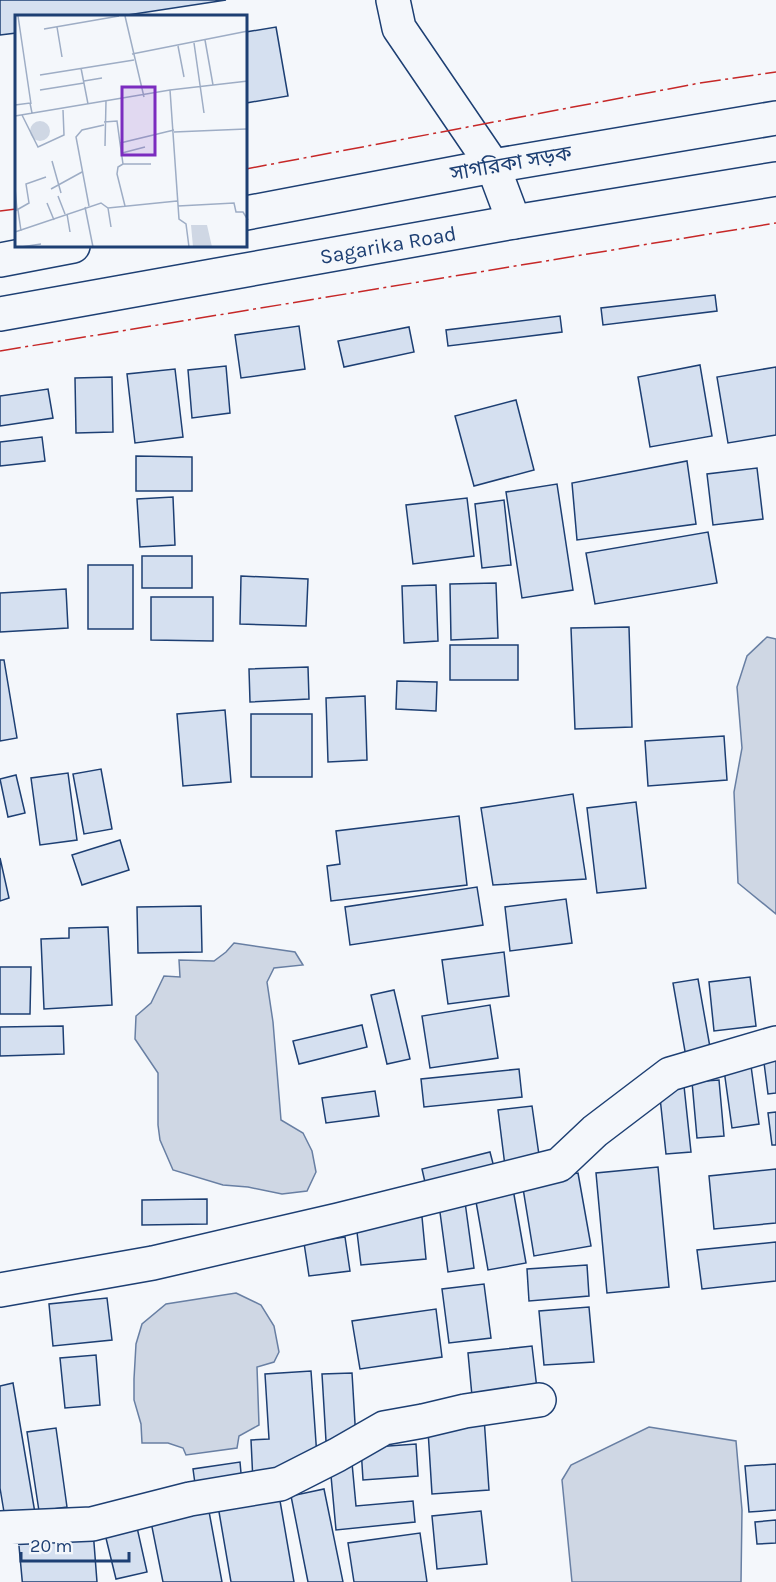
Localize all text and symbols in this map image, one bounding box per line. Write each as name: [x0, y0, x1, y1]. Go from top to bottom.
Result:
inset map: [15, 15, 248, 248]
street label: সাগরিকা সড়ক: [447, 140, 575, 186]
street label: Sagarika Road: [318, 221, 458, 269]
scale bar: [21, 1525, 129, 1563]
text: 20 m: [30, 1535, 72, 1557]

